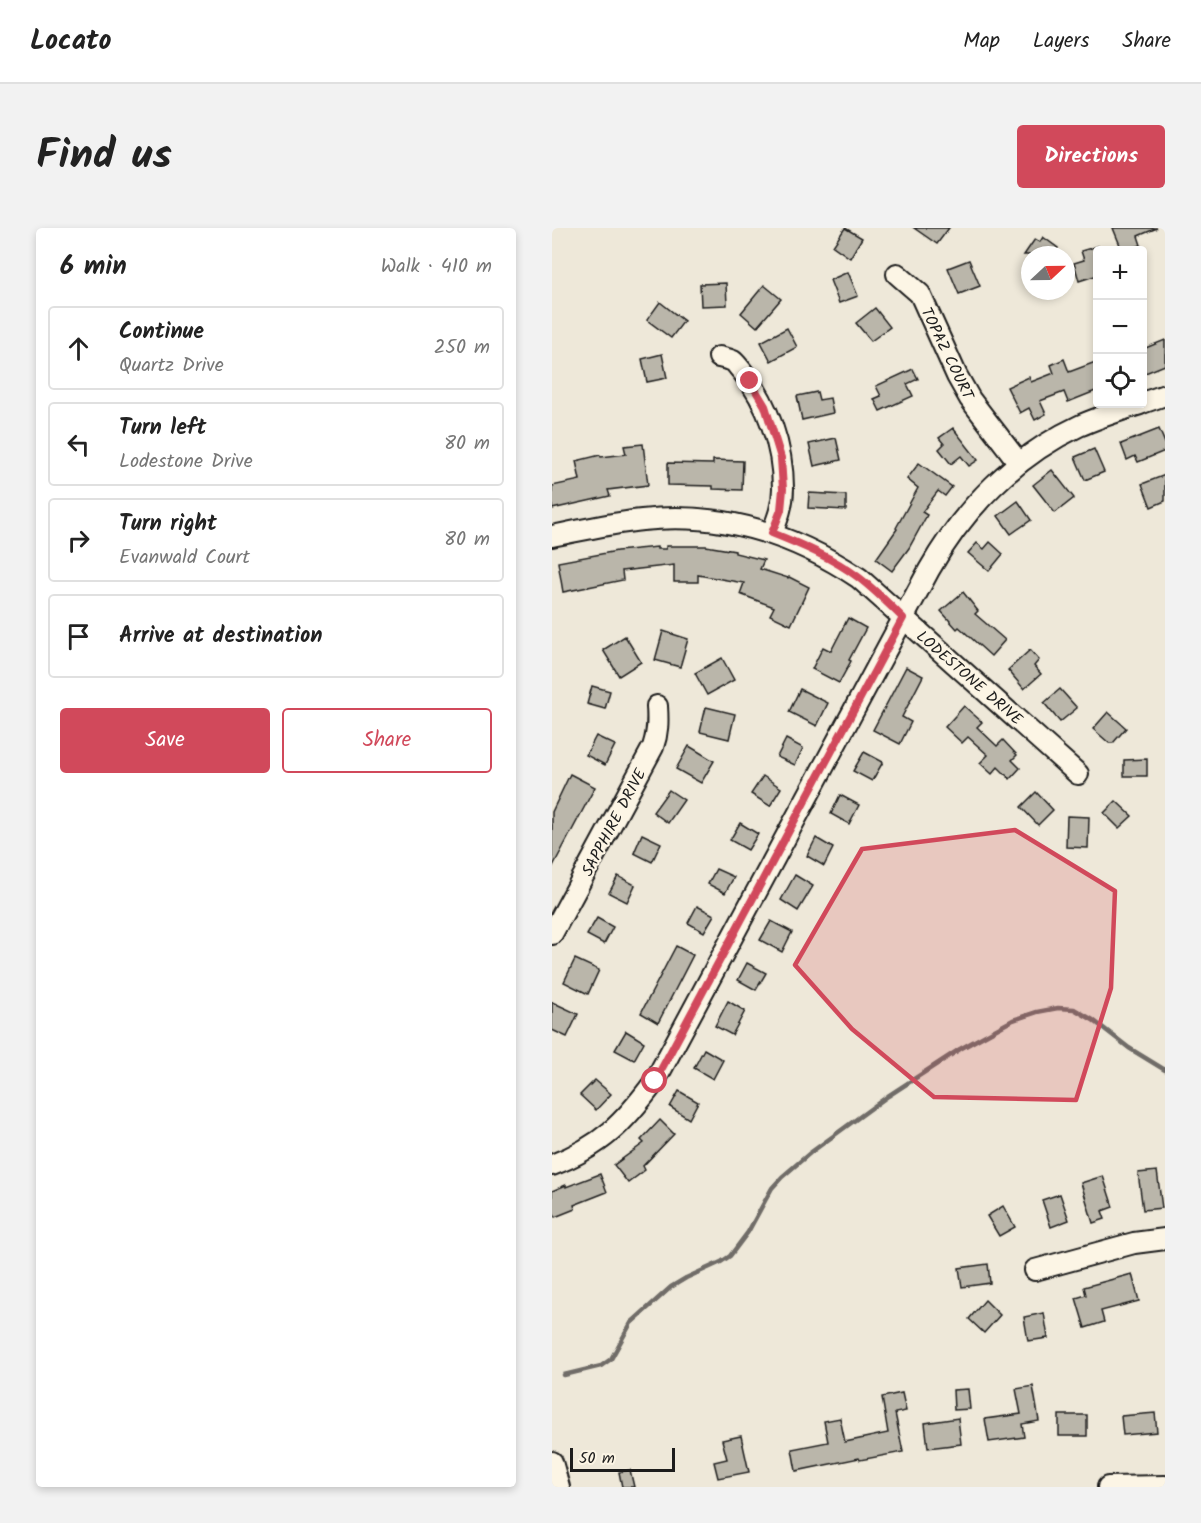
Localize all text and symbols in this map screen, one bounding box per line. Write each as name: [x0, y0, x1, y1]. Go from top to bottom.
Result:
text: Locato: [30, 19, 111, 64]
text: Map: [963, 25, 1000, 58]
text: Layers: [1033, 25, 1089, 58]
text: Share: [1122, 25, 1171, 58]
text: Find us: [36, 123, 172, 190]
button: Directions: [1017, 125, 1165, 188]
text: 6 min: [60, 246, 127, 288]
north arrow: [1021, 246, 1075, 300]
map controls: [1093, 246, 1147, 408]
button: +: [1093, 246, 1147, 300]
text: Walk · 410 m: [381, 251, 492, 283]
button: −: [1093, 300, 1147, 354]
street label: TOPAZ COURT: [914, 303, 980, 405]
text: Continue: [119, 315, 204, 350]
icon: ahead: [62, 332, 95, 365]
text: 250 m: [434, 332, 490, 364]
text: Quartz Drive: [119, 350, 224, 382]
button: locate: [1093, 354, 1147, 408]
route end: [736, 367, 762, 393]
text: Turn left: [119, 411, 206, 446]
icon: left: [62, 428, 95, 461]
text: 80 m: [444, 428, 490, 460]
text: Lodestone Drive: [119, 446, 253, 478]
text: Turn right: [119, 507, 217, 542]
icon: right: [62, 524, 95, 557]
text: 80 m: [444, 524, 490, 556]
text: Evanwald Court: [119, 542, 250, 574]
text: Arrive at destination: [119, 619, 322, 654]
icon: arrive: [62, 620, 95, 653]
street label: LODESTONE DRIVE: [910, 625, 1028, 732]
button: Save: [60, 708, 270, 773]
button: Share: [282, 708, 492, 773]
street label: SAPPHIRE DRIVE: [575, 764, 654, 881]
route start: [641, 1067, 667, 1093]
scale bar: [570, 1445, 675, 1472]
text: 50 m: [579, 1446, 615, 1471]

